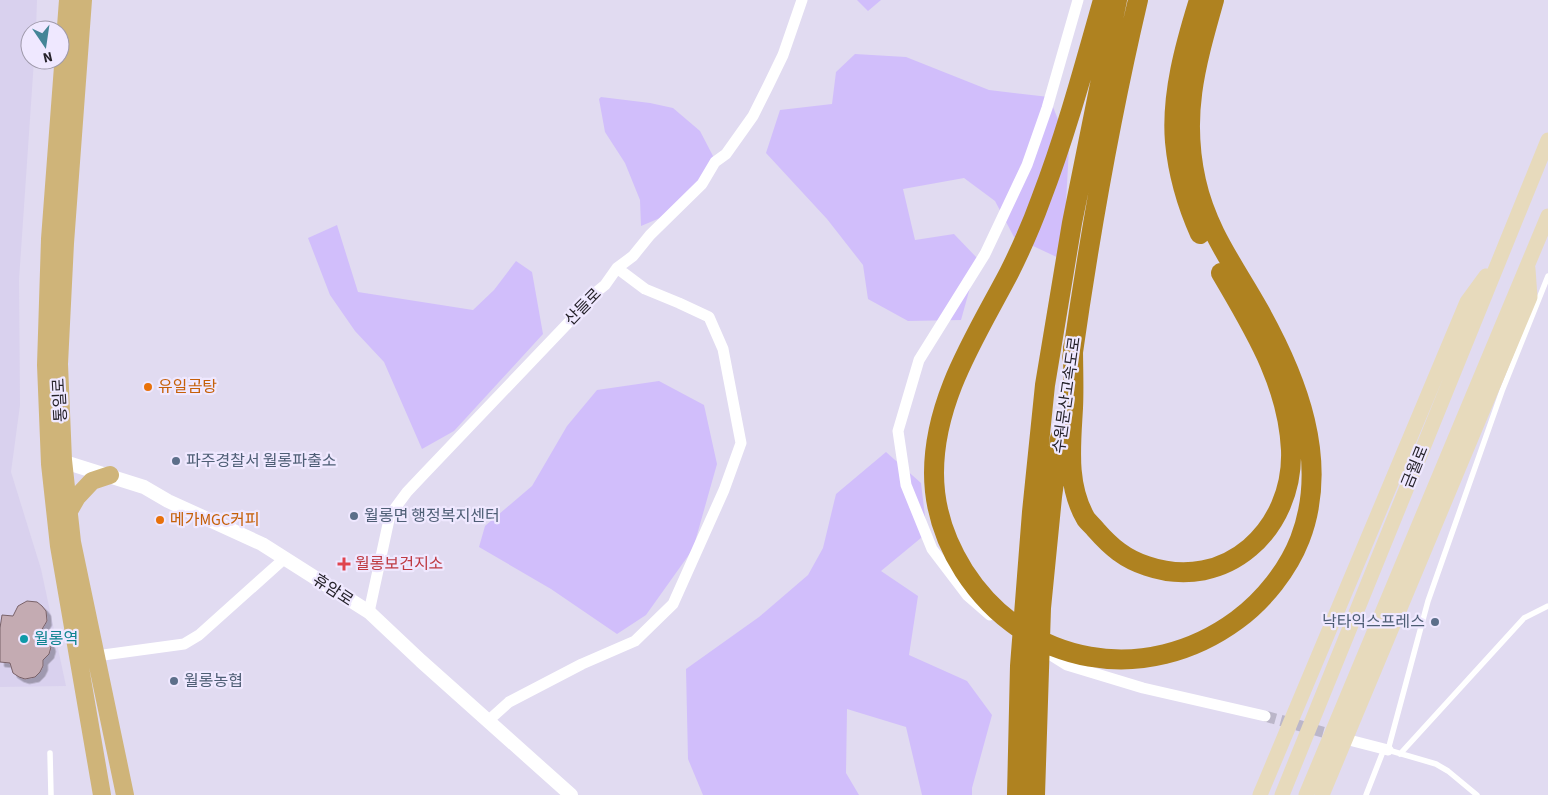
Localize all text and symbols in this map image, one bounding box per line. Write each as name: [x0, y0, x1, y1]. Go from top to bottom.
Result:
north arrow: [20, 20, 70, 70]
text: N: [41, 46, 54, 67]
street label: 산들로: [560, 283, 606, 331]
street label: 수원문산고속도로: [1048, 335, 1086, 455]
place label: 유일곰탕: [158, 376, 217, 398]
street label: 통일로: [48, 377, 72, 423]
marker: 유일곰탕: [142, 381, 154, 393]
street label: 금월로: [1397, 442, 1434, 492]
place label: 파주경찰서 월롱파출소: [186, 450, 336, 472]
marker: 파주경찰서 월롱파출소: [170, 455, 182, 467]
place label: 월롱면 행정복지센터: [364, 505, 500, 527]
place label: 메가MGC커피: [170, 509, 260, 531]
marker: 월롱면 행정복지센터: [348, 510, 360, 522]
marker: 메가MGC커피: [154, 514, 166, 526]
place label: 월롱보건지소: [355, 553, 443, 575]
marker: 월롱보건지소: [337, 557, 351, 571]
street label: 휴암로: [308, 569, 358, 611]
place label: 낙타익스프레스: [1322, 611, 1425, 633]
marker: 낙타익스프레스: [1429, 616, 1441, 628]
place label: 월롱역: [34, 628, 78, 650]
marker: 월롱역: [18, 633, 30, 645]
place label: 월롱농협: [184, 670, 243, 692]
marker: 월롱농협: [168, 675, 180, 687]

